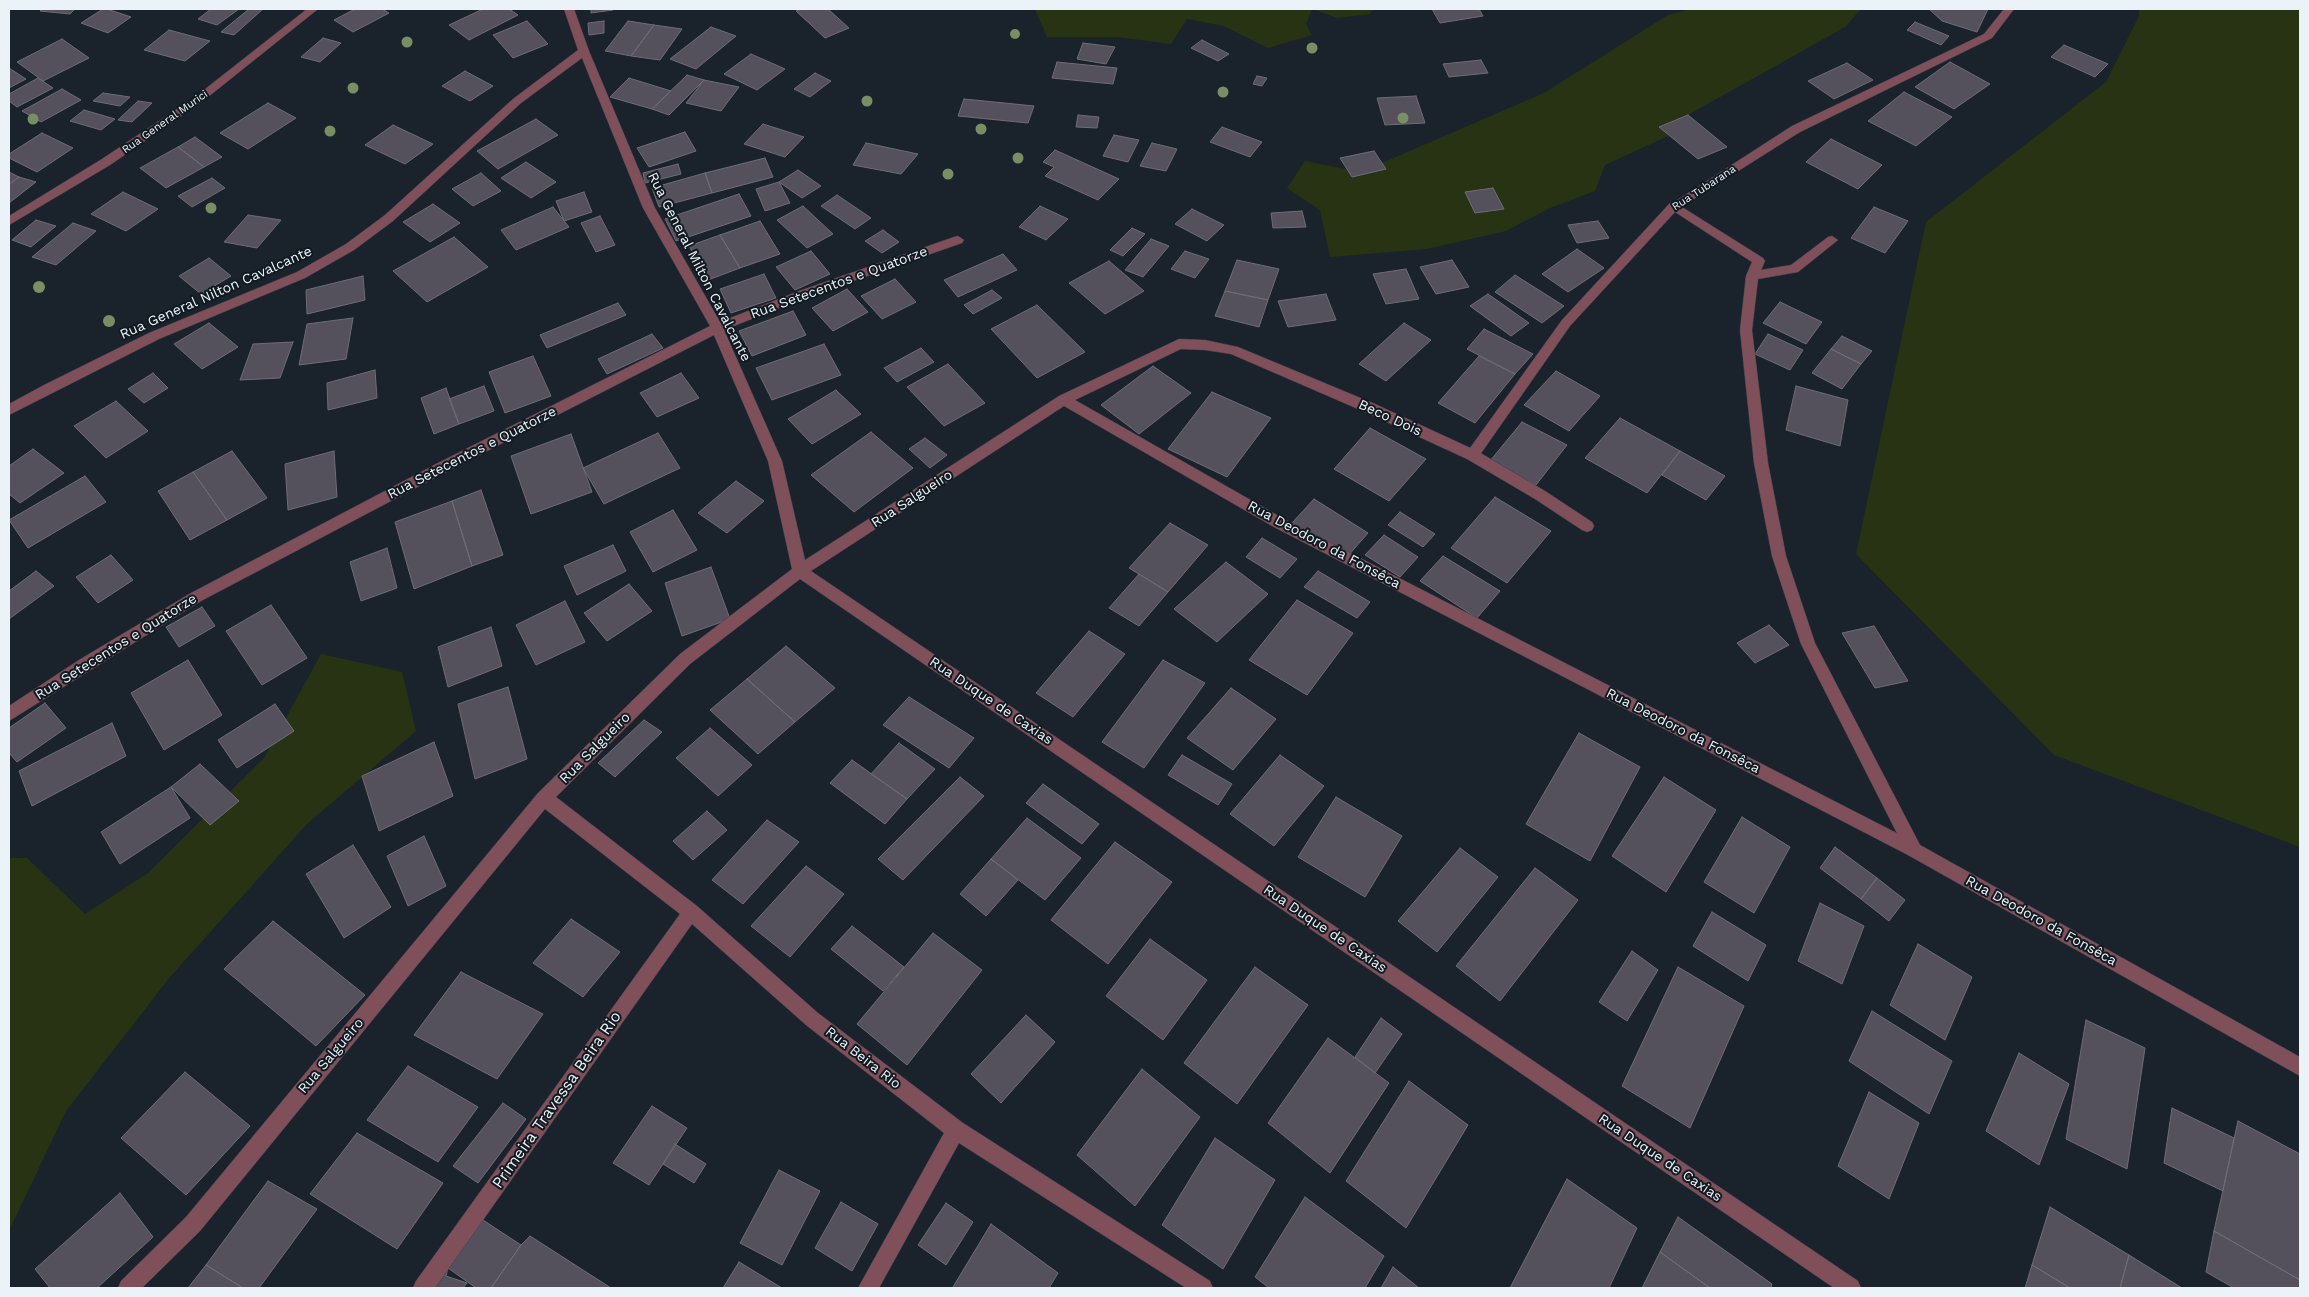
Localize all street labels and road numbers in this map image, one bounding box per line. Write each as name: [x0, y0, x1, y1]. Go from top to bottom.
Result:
street label: Rua General Murici: [120, 87, 210, 157]
street label: Rua Tubarana: [1670, 162, 1738, 214]
street label: Rua General Milton Cavalcante: [644, 170, 754, 364]
street label: Rua General Nilton Cavalcante: [117, 243, 315, 343]
street label: Rua Setecentos e Quatorze: [748, 243, 930, 323]
street label: Beco Dois: [1356, 396, 1424, 440]
street label: Rua Setecentos e Quatorze: [385, 403, 559, 503]
street label: Rua Salgueiro: [868, 467, 956, 531]
street label: Rua Deodoro da Fonsêca: [1245, 498, 1403, 592]
street label: Rua Setecentos e Quatorze: [32, 590, 200, 704]
street label: Rua Duque de Caxias: [926, 653, 1056, 749]
street label: Rua Deodoro da Fonsêca: [1603, 685, 1763, 777]
street label: Rua Salgueiro: [556, 709, 634, 787]
street label: Rua Deodoro da Fonsêca: [1962, 872, 2120, 970]
street label: Rua Duque de Caxias: [1260, 881, 1390, 977]
street label: Primeira Travessa Beira Rio: [488, 1008, 626, 1192]
street label: Rua Salgueiro: [295, 1015, 367, 1097]
street label: Rua Beira Rio: [822, 1023, 904, 1093]
street label: Rua Duque de Caxias: [1595, 1110, 1725, 1206]

